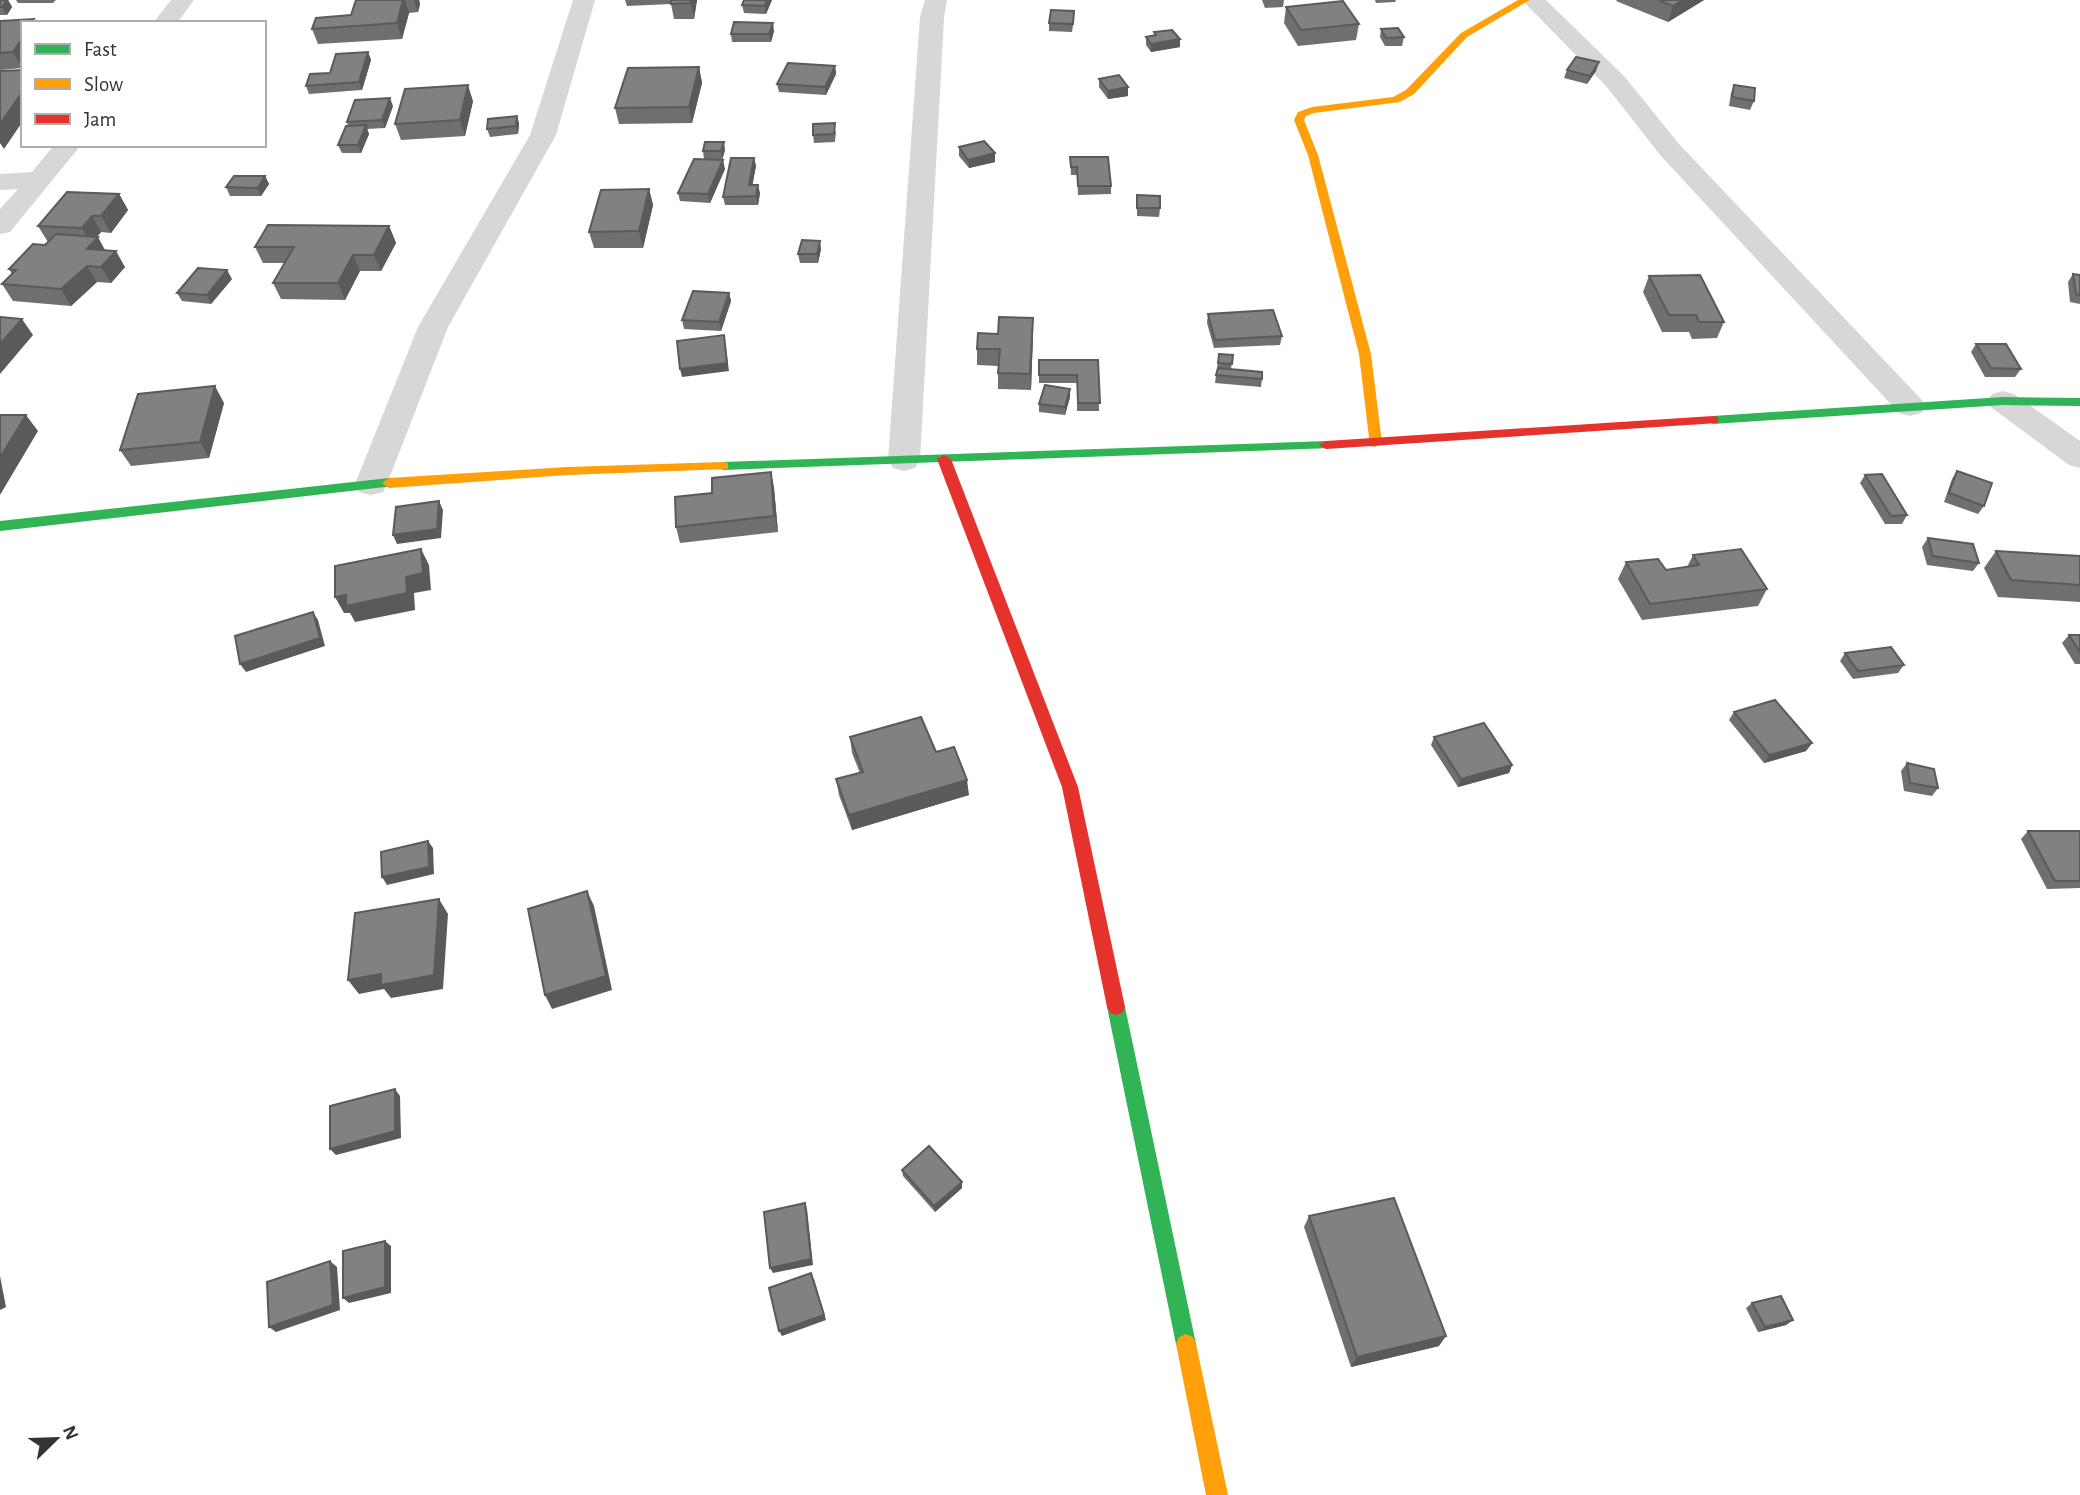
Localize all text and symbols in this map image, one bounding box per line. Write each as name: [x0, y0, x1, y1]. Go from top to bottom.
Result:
legend: [21, 21, 266, 147]
text: Fast: [84, 39, 117, 60]
text: Slow: [84, 74, 123, 95]
text: Jam: [84, 109, 116, 130]
north arrow: [21, 1404, 91, 1474]
text: N: [59, 1423, 82, 1443]

